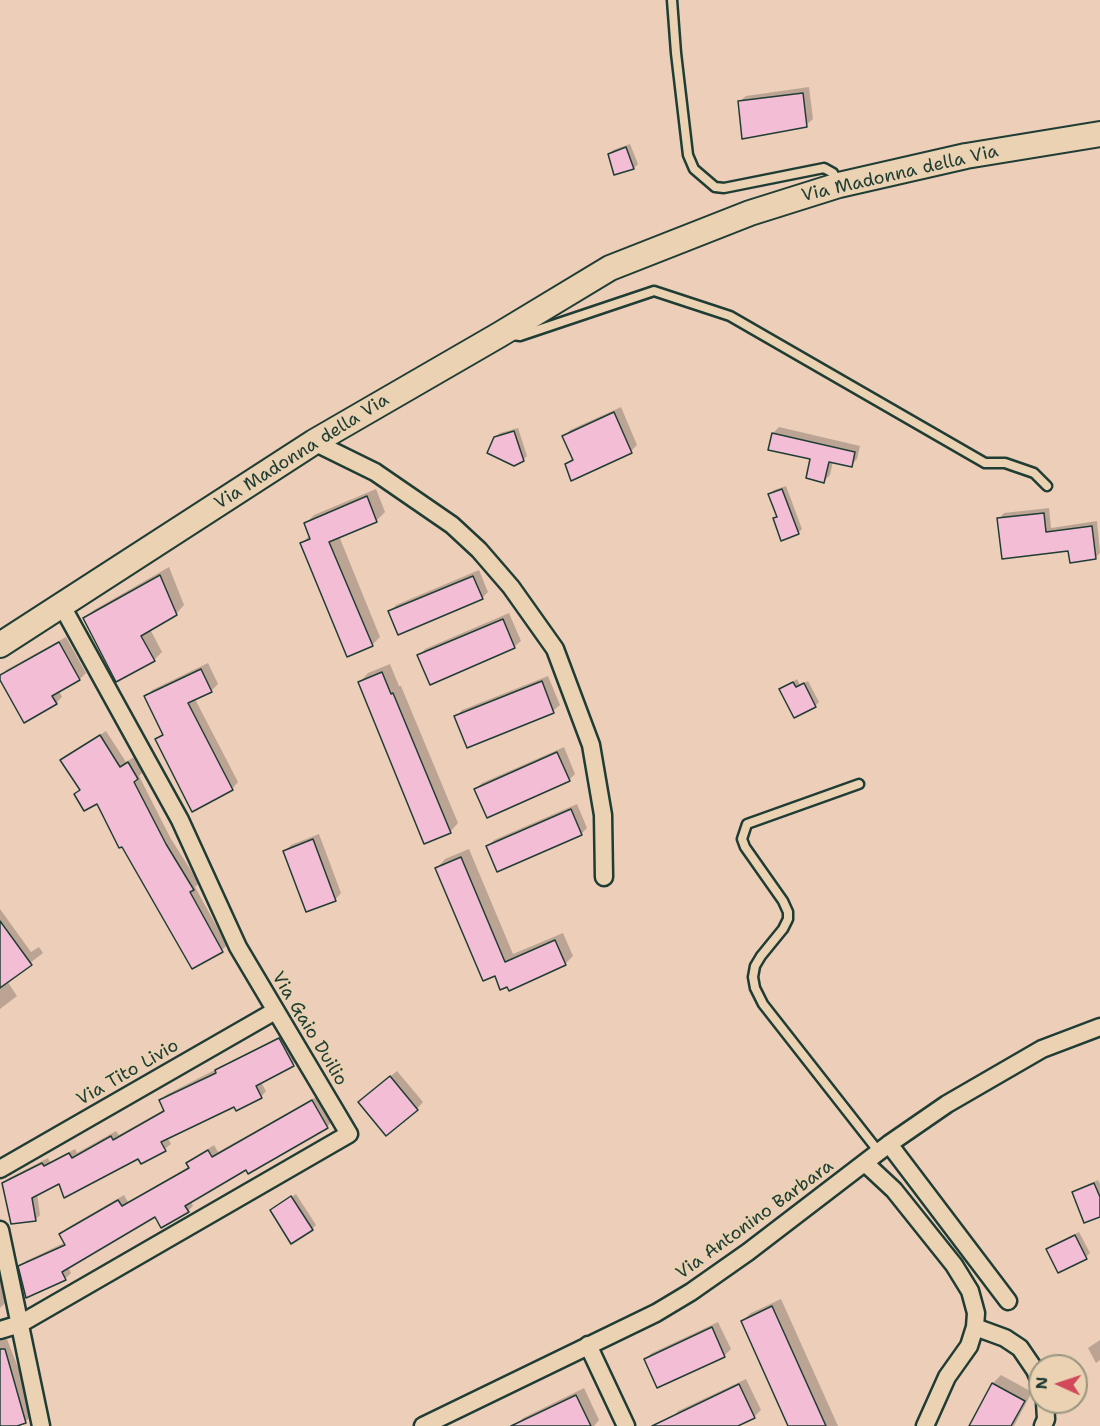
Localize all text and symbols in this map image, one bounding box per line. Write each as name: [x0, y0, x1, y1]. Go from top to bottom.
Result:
street label: Via Madonna della Via: [799, 141, 1001, 207]
street label: Via Madonna della Via: [211, 389, 393, 515]
street label: Via Gaio Duilio: [267, 968, 351, 1090]
street label: Via Tito Livio: [73, 1035, 183, 1111]
street label: Via Antonino Barbara: [672, 1156, 838, 1284]
north arrow: [1028, 1354, 1088, 1414]
text: N: [1031, 1376, 1052, 1390]

